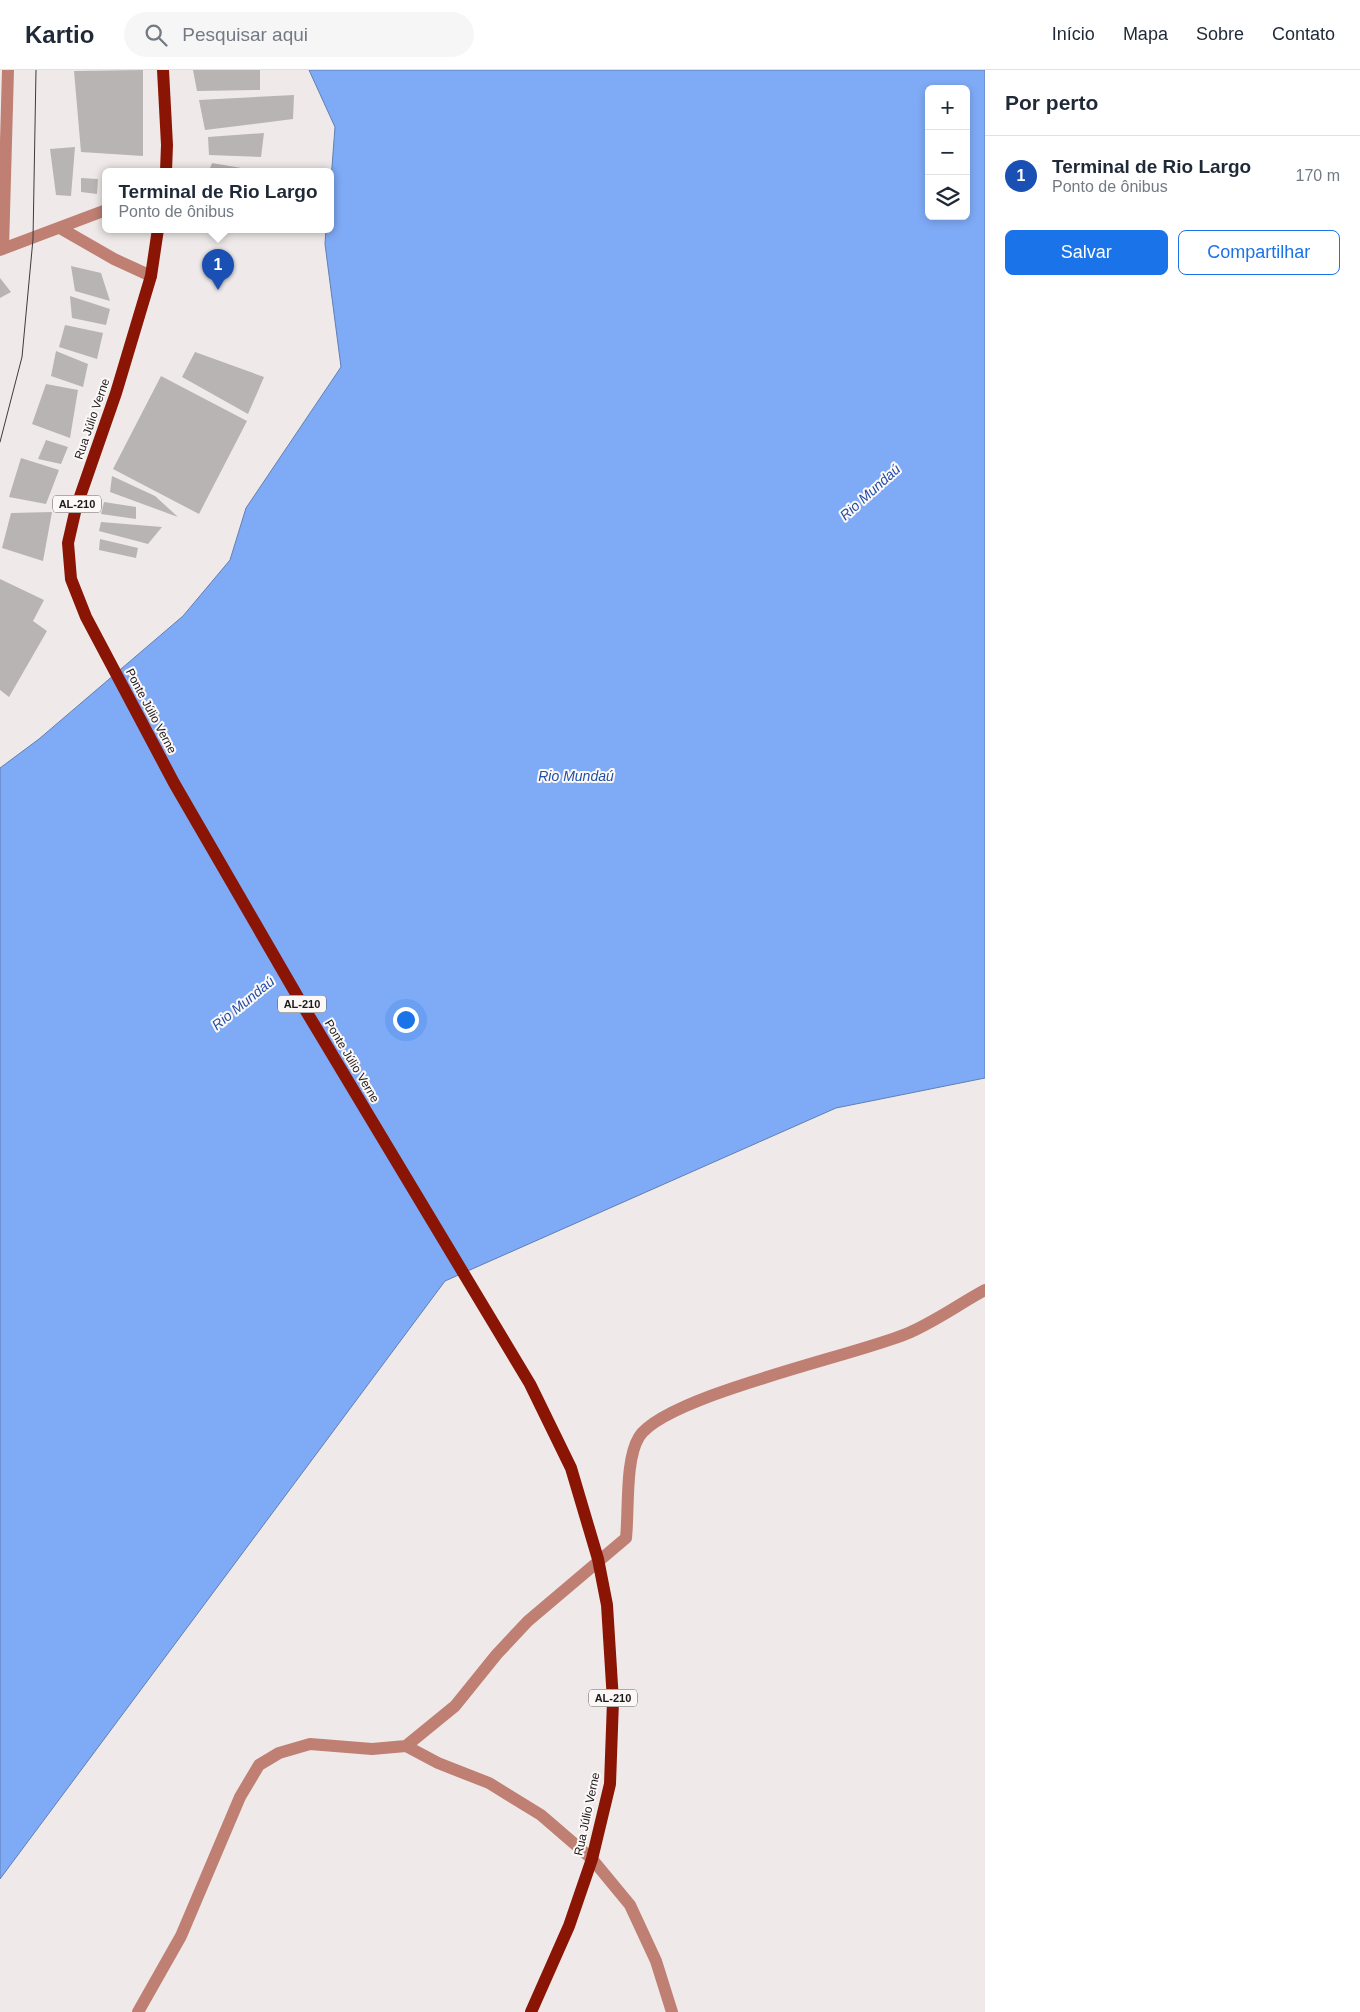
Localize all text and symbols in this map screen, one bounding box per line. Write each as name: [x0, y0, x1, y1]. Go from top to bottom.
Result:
search box: [124, 12, 474, 57]
text: Kartio: [25, 21, 94, 48]
icon: search: [142, 21, 170, 49]
text: Pesquisar aqui: [182, 24, 308, 45]
text: Início: [1052, 24, 1095, 44]
text: Mapa: [1123, 24, 1168, 44]
text: Sobre: [1196, 24, 1244, 44]
text: Contato: [1272, 24, 1335, 44]
map controls: [925, 85, 970, 220]
button: +: [925, 85, 970, 130]
text: Por perto: [1005, 91, 1098, 114]
button: −: [925, 130, 970, 175]
text: Terminal de Rio Largo: [1052, 156, 1251, 177]
text: 1: [1017, 167, 1025, 184]
text: 170 m: [1296, 167, 1340, 184]
popup: [102, 168, 334, 233]
button: layers: [925, 175, 970, 220]
text: Ponto de ônibus: [1052, 178, 1168, 195]
text: Terminal de Rio Largo: [118, 181, 318, 202]
text: Ponto de ônibus: [118, 203, 234, 220]
button: Salvar: [1005, 230, 1168, 275]
button: Compartilhar: [1178, 230, 1340, 275]
pin: 1: [202, 249, 234, 290]
street label: Rua Júlio Verne: [72, 376, 113, 461]
water label: Rio Mundaú: [837, 461, 904, 523]
road number: AL-210: [53, 496, 101, 512]
street label: Ponte Júlio Verne: [123, 666, 179, 756]
water label: Rio Mundaú: [538, 768, 614, 784]
water label: Rio Mundaú: [209, 973, 278, 1033]
road number: AL-210: [278, 996, 326, 1012]
your location: [393, 1007, 419, 1033]
street label: Ponte Júlio Verne: [322, 1017, 382, 1105]
road number: AL-210: [589, 1690, 637, 1706]
street label: Rua Júlio Verne: [571, 1771, 603, 1857]

